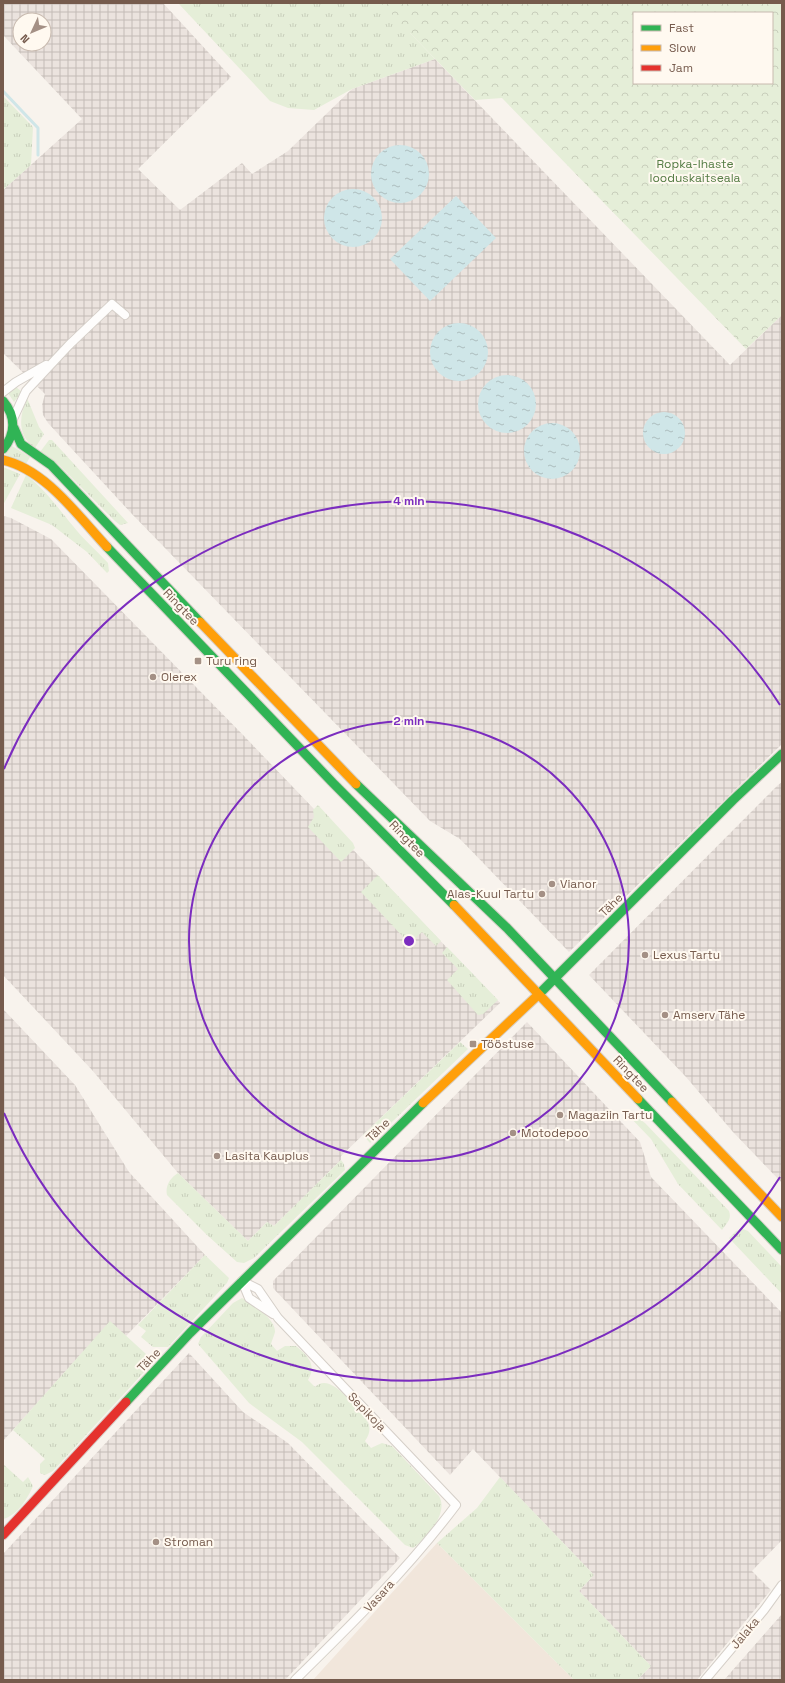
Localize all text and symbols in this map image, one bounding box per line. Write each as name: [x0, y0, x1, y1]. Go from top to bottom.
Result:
north arrow: [12, 12, 52, 52]
legend: [633, 12, 773, 84]
text: Fast: [669, 20, 694, 36]
text: N: [17, 31, 32, 46]
text: Slow: [669, 40, 696, 56]
text: Jam: [669, 60, 693, 76]
park label: Ropka-Ihaste looduskaitseala: [649, 156, 741, 186]
text: 4 min: [393, 493, 425, 509]
street label: Ringtee: [160, 585, 202, 629]
place label: Turu ring: [206, 653, 257, 669]
marker: Turu ring: [193, 656, 203, 666]
place label: Olerex: [161, 669, 197, 685]
marker: Olerex: [148, 672, 158, 682]
text: 2 min: [393, 713, 425, 729]
street label: Ringtee: [386, 817, 428, 861]
place label: Vianor: [560, 876, 597, 892]
marker: Vianor: [547, 879, 557, 889]
place label: Alas-Kuul Tartu: [447, 886, 534, 902]
marker: Alas-Kuul Tartu: [537, 889, 547, 899]
street label: Tähe: [596, 890, 626, 920]
centre of rings: [402, 934, 416, 948]
place label: Lexus Tartu: [653, 947, 720, 963]
marker: Lexus Tartu: [640, 950, 650, 960]
place label: Amserv Tähe: [673, 1007, 745, 1023]
marker: Amserv Tähe: [660, 1010, 670, 1020]
place label: Tööstuse: [481, 1036, 534, 1052]
marker: Tööstuse: [468, 1039, 478, 1049]
street label: Ringtee: [610, 1052, 652, 1096]
place label: Magaziin Tartu: [568, 1107, 652, 1123]
marker: Magaziin Tartu: [555, 1110, 565, 1120]
street label: Tähe: [363, 1115, 393, 1145]
place label: Motodepoo: [521, 1125, 589, 1141]
marker: Motodepoo: [508, 1128, 518, 1138]
place label: Lasita Kauplus: [225, 1148, 309, 1164]
marker: Lasita Kauplus: [212, 1151, 222, 1161]
street label: Tähe: [134, 1345, 164, 1375]
street label: Sepikoja: [344, 1389, 390, 1435]
place label: Stroman: [164, 1534, 213, 1550]
marker: Stroman: [151, 1537, 161, 1547]
street label: Vasara: [360, 1576, 398, 1616]
street label: Jalaka: [727, 1614, 763, 1652]

